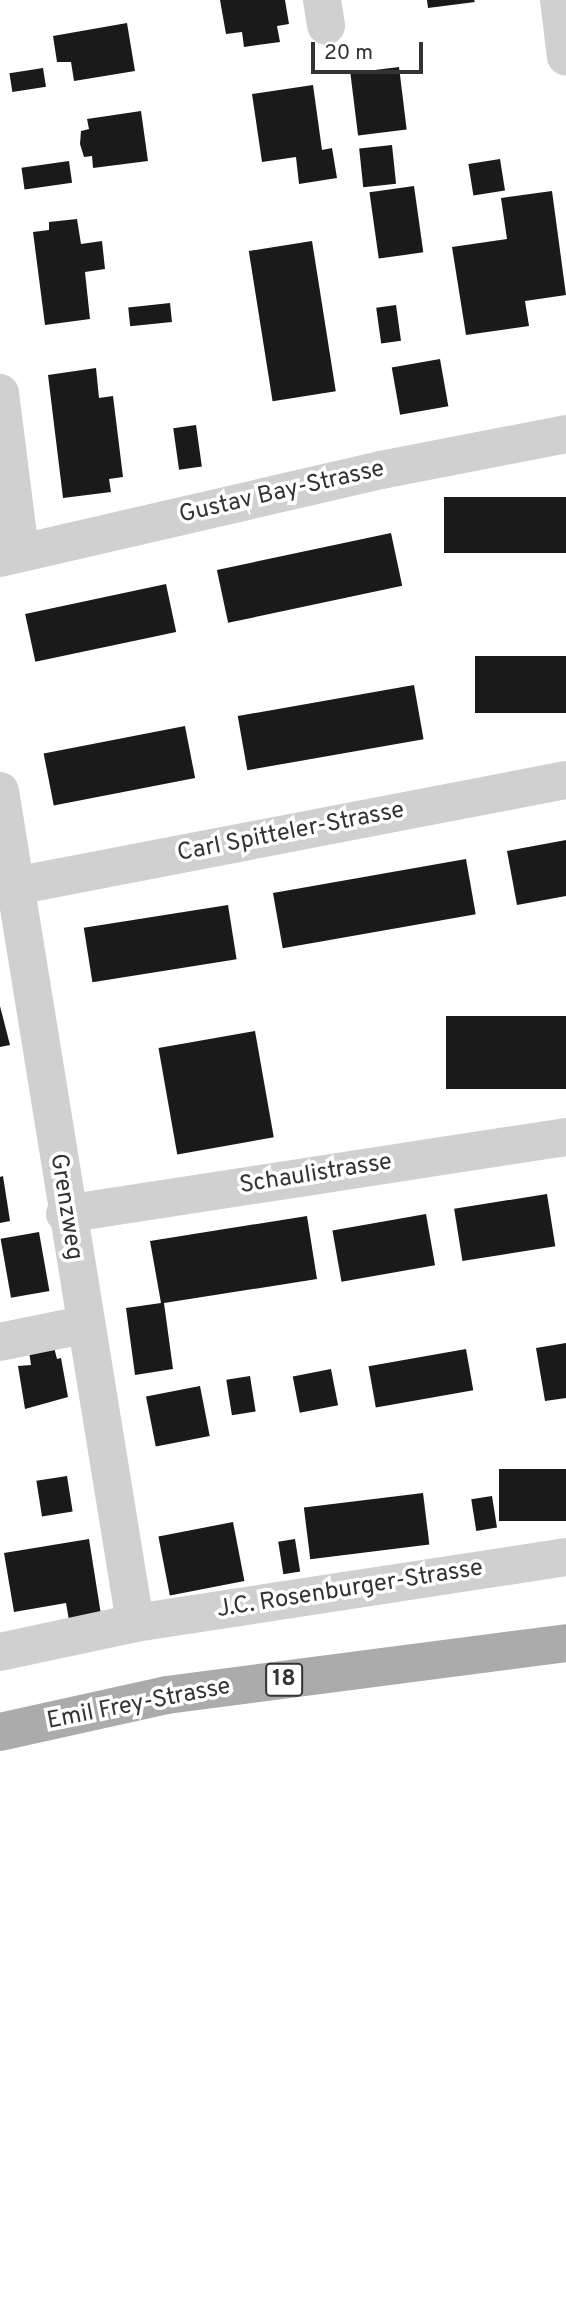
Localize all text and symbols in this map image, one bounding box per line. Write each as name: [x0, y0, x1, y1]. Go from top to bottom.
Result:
scale bar: [314, 28, 426, 72]
text: 20 m: [324, 40, 373, 67]
street label: Gustav Bay-Strasse: [177, 455, 387, 531]
street label: Carl Spitteler-Strasse: [175, 797, 407, 869]
street label: Schaulistrasse: [238, 1149, 394, 1201]
street label: Grenzweg: [42, 1152, 88, 1262]
street label: J.C. Rosenburger-Strasse: [215, 1555, 485, 1625]
road number: 18: [265, 1660, 303, 1700]
street label: Emil Frey-Strasse: [45, 1673, 233, 1737]

